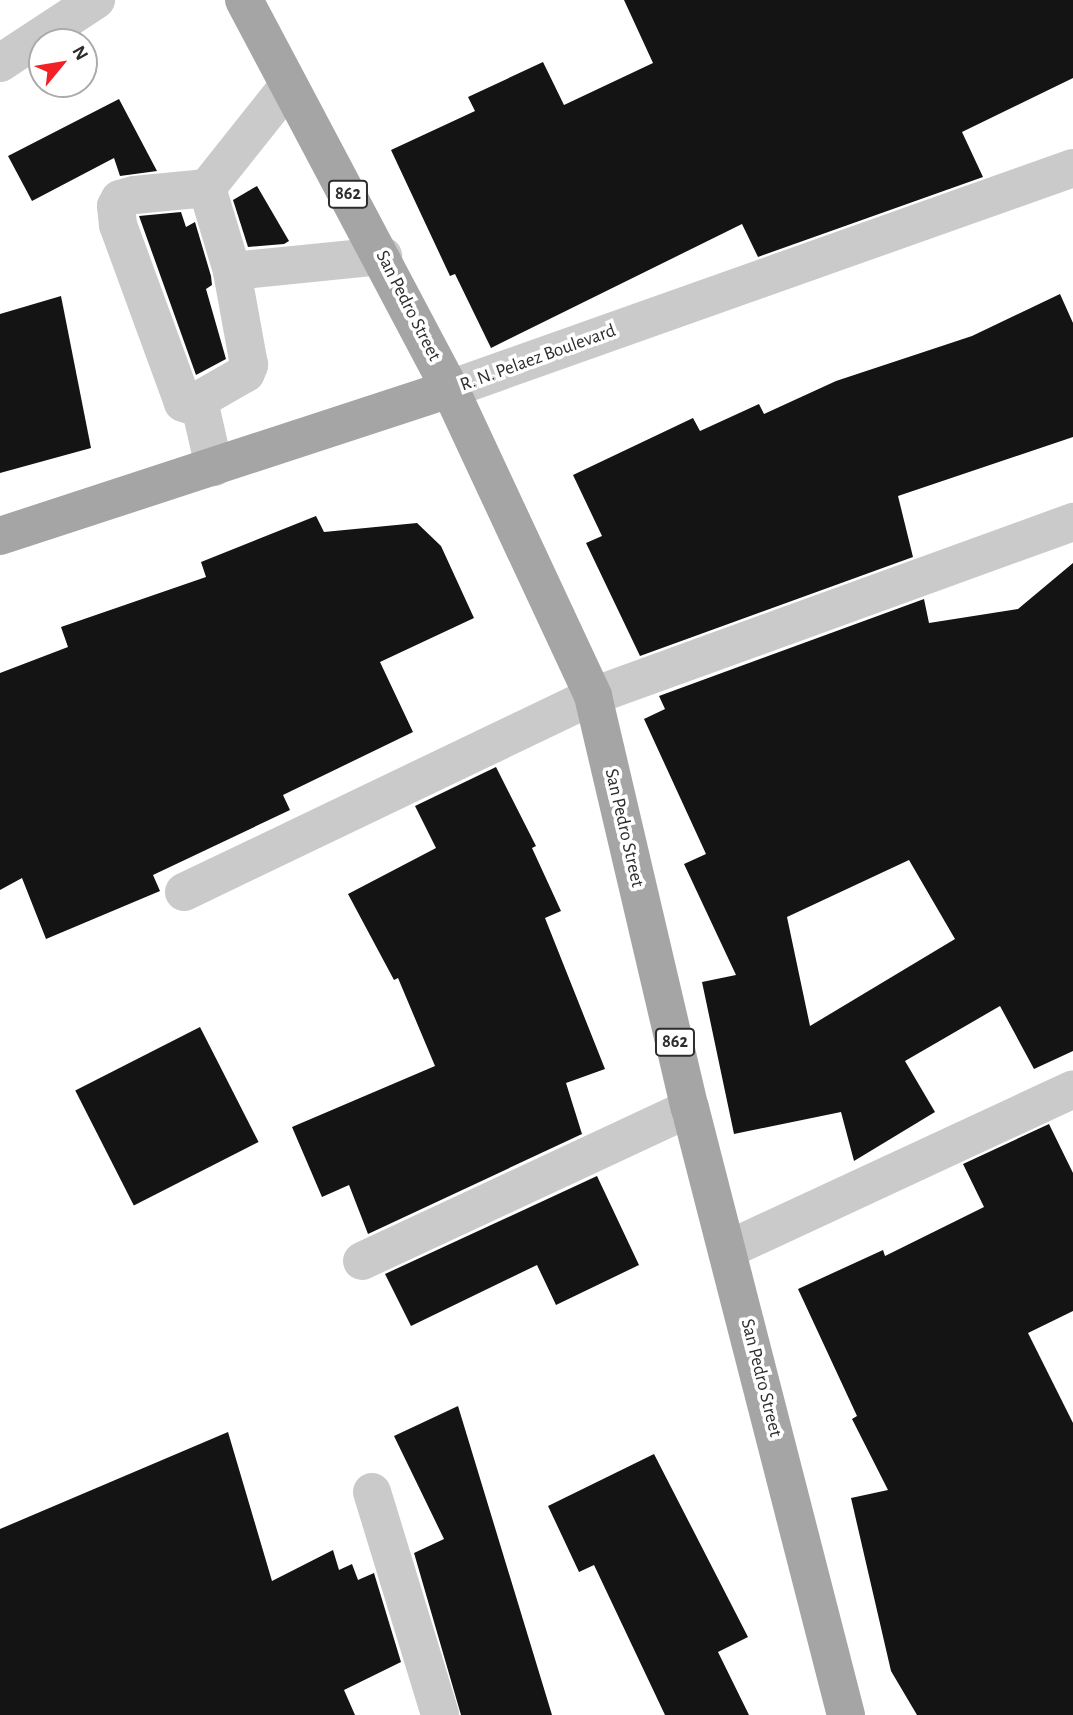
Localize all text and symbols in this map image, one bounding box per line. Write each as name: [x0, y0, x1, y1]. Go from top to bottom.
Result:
north arrow: [28, 28, 98, 98]
text: N: [68, 43, 91, 64]
road number: 862: [327, 180, 369, 209]
street label: San Pedro Street: [370, 247, 446, 365]
street label: R. N. Pelaez Boulevard: [457, 319, 619, 397]
street label: San Pedro Street: [599, 766, 649, 890]
road number: 862: [654, 1028, 696, 1056]
street label: San Pedro Street: [735, 1316, 787, 1440]

